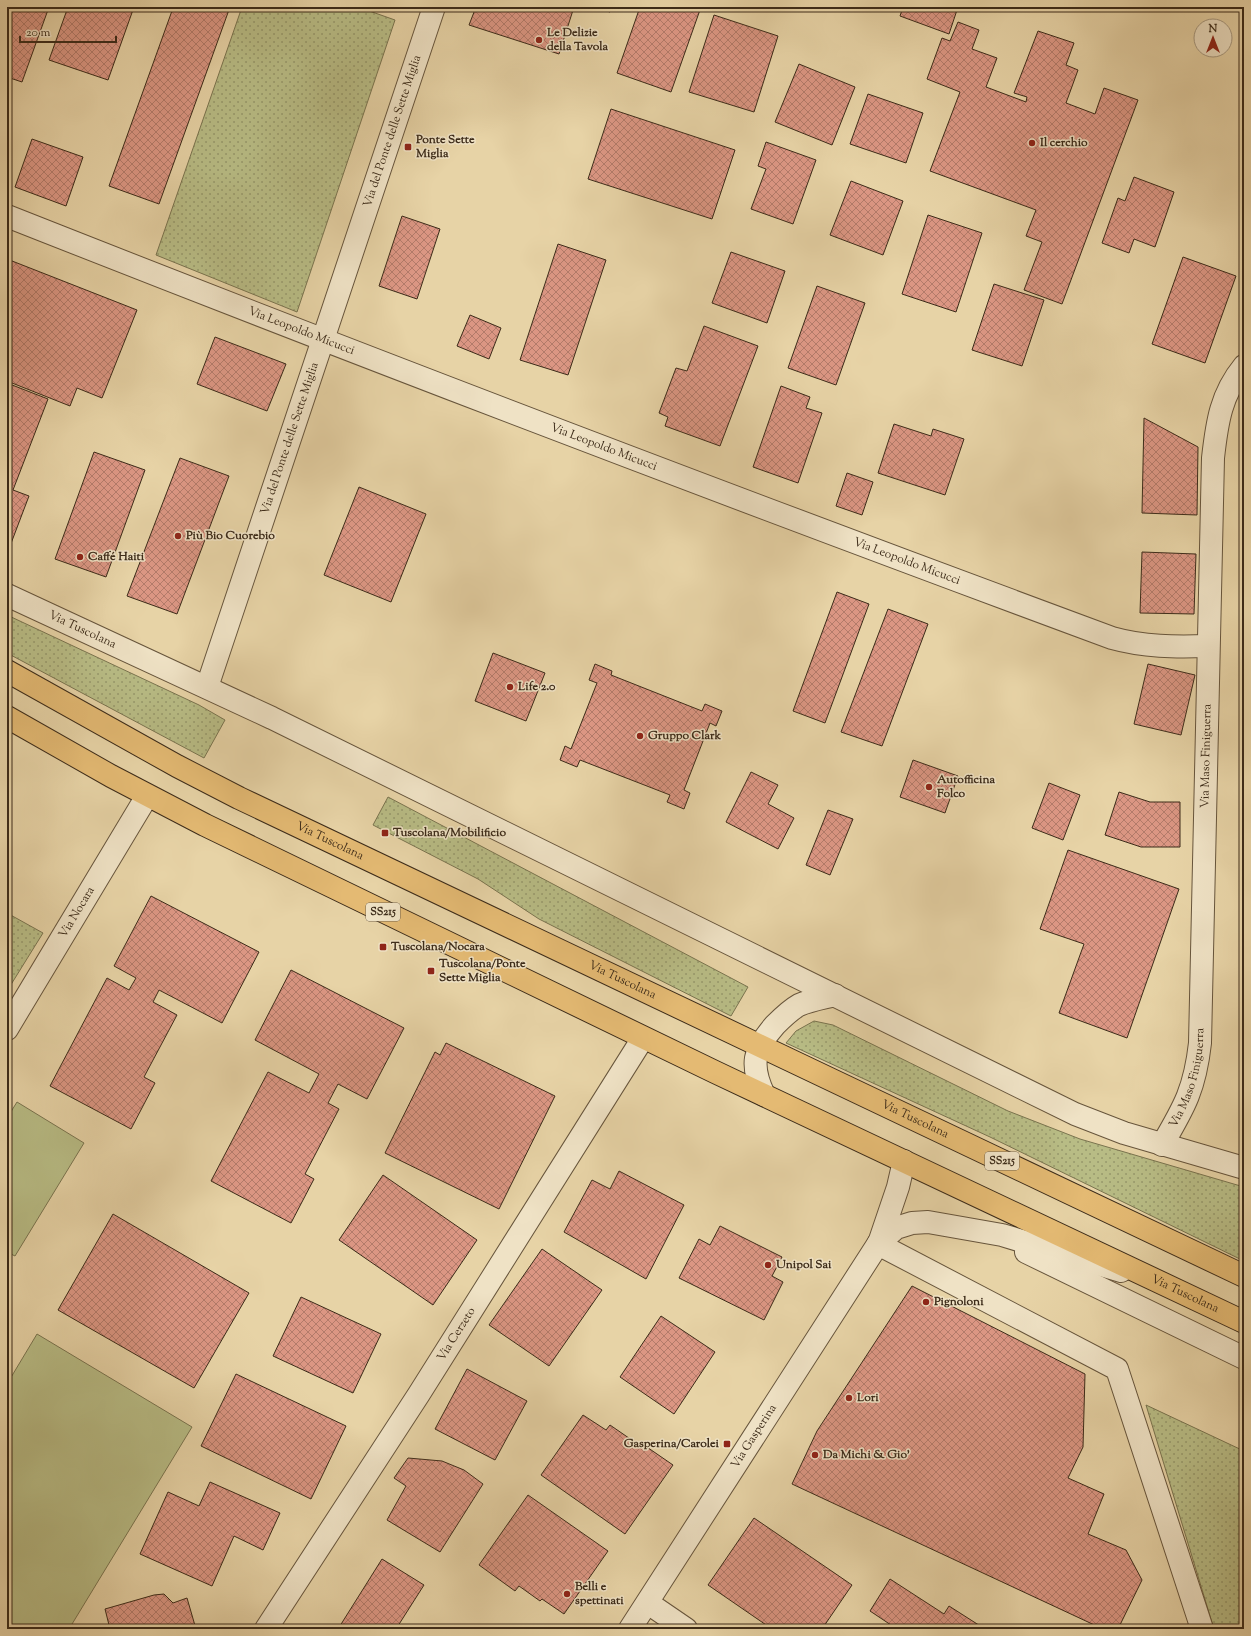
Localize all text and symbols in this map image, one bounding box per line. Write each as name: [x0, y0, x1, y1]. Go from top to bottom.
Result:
scale bar: [20, 18, 116, 44]
north arrow: [1193, 18, 1233, 58]
text: N: [1208, 21, 1218, 37]
text: 20 m: [26, 24, 51, 42]
place label: Le Delizie della Tavola: [546, 24, 609, 56]
marker: Le Delizie della Tavola: [534, 35, 544, 45]
street label: Via del Ponte delle Sette Miglia: [359, 52, 426, 210]
place label: Ponte Sette Miglia: [415, 131, 475, 163]
place label: Il cerchio: [1039, 134, 1088, 152]
marker: Il cerchio: [1027, 138, 1037, 148]
marker: Ponte Sette Miglia: [403, 142, 413, 152]
street label: Via Leopoldo Micucci: [245, 302, 358, 360]
street label: Via del Ponte delle Sette Miglia: [256, 360, 324, 517]
street label: Via Leopoldo Micucci: [548, 419, 660, 476]
place label: Più Bio Cuorebio: [185, 527, 275, 545]
marker: Più Bio Cuorebio: [173, 531, 183, 541]
street label: Via Leopoldo Micucci: [851, 533, 964, 590]
place label: Caffé Haiti: [88, 548, 145, 566]
marker: Caffé Haiti: [75, 552, 85, 562]
street label: Via Tuscolana: [45, 606, 120, 654]
place label: Life 2.0: [517, 678, 556, 696]
marker: Life 2.0: [505, 682, 515, 692]
street label: Via Maso Finiguerra: [1196, 703, 1217, 808]
place label: Gruppo Clark: [648, 727, 721, 745]
marker: Gruppo Clark: [635, 731, 645, 741]
place label: Autofficina Folco: [936, 771, 995, 803]
marker: Autofficina Folco: [924, 782, 934, 792]
street label: Via Tuscolana: [293, 817, 367, 865]
place label: Tuscolana/Mobilificio: [392, 824, 506, 842]
marker: Tuscolana/Mobilificio: [380, 828, 390, 838]
street label: Via Nocara: [55, 883, 100, 942]
road number: SS215: [366, 903, 400, 921]
place label: Tuscolana/Nocara: [390, 938, 485, 956]
marker: Tuscolana/Nocara: [378, 942, 388, 952]
place label: Tuscolana/Ponte Sette Miglia: [438, 955, 526, 987]
street label: Via Tuscolana: [585, 957, 660, 1004]
marker: Tuscolana/Ponte Sette Miglia: [426, 966, 436, 976]
street label: Via Maso Finiguerra: [1165, 1027, 1209, 1131]
street label: Via Tuscolana: [878, 1096, 952, 1143]
road number: SS215: [985, 1152, 1019, 1170]
place label: Unipol Sai: [775, 1256, 832, 1274]
marker: Unipol Sai: [763, 1260, 773, 1270]
street label: Via Tuscolana: [1148, 1270, 1222, 1318]
place label: Pignoloni: [933, 1293, 984, 1311]
marker: Pignoloni: [921, 1297, 931, 1307]
street label: Via Cerzeto: [433, 1303, 481, 1365]
place label: Lori: [856, 1389, 879, 1407]
marker: Lori: [844, 1393, 854, 1403]
street label: Via Gasperina: [727, 1400, 782, 1472]
place label: Gasperina/Carolei: [624, 1435, 720, 1453]
marker: Gasperina/Carolei: [722, 1439, 732, 1449]
place label: Da Michi & Gio': [822, 1446, 910, 1464]
marker: Da Michi & Gio': [810, 1450, 820, 1460]
place label: Belli e spettinati: [574, 1578, 624, 1610]
marker: Belli e spettinati: [562, 1589, 572, 1599]

